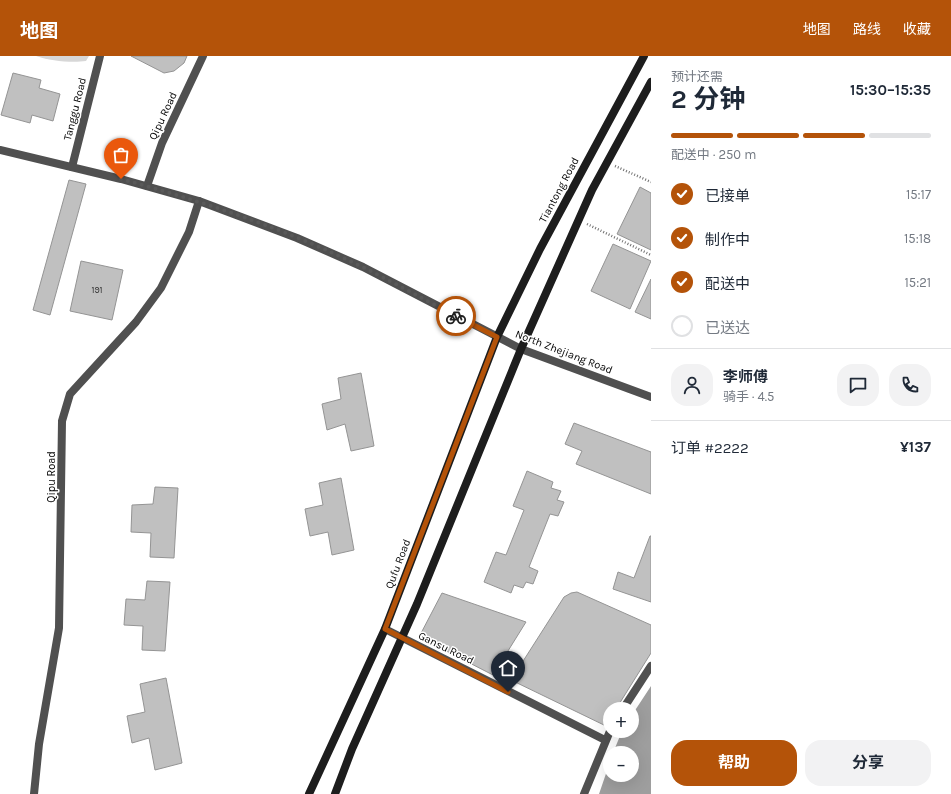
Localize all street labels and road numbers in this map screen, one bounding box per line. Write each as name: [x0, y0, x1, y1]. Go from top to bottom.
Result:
street label: Tanggu Road: [61, 76, 89, 142]
street label: Qipu Road: [146, 90, 180, 142]
street label: Tiantong Road: [536, 155, 582, 225]
street label: North Zhejiang Road: [513, 327, 615, 377]
street label: Qipu Road: [45, 451, 58, 503]
street label: Qufu Road: [383, 537, 413, 591]
street label: Gansu Road: [416, 629, 476, 667]

